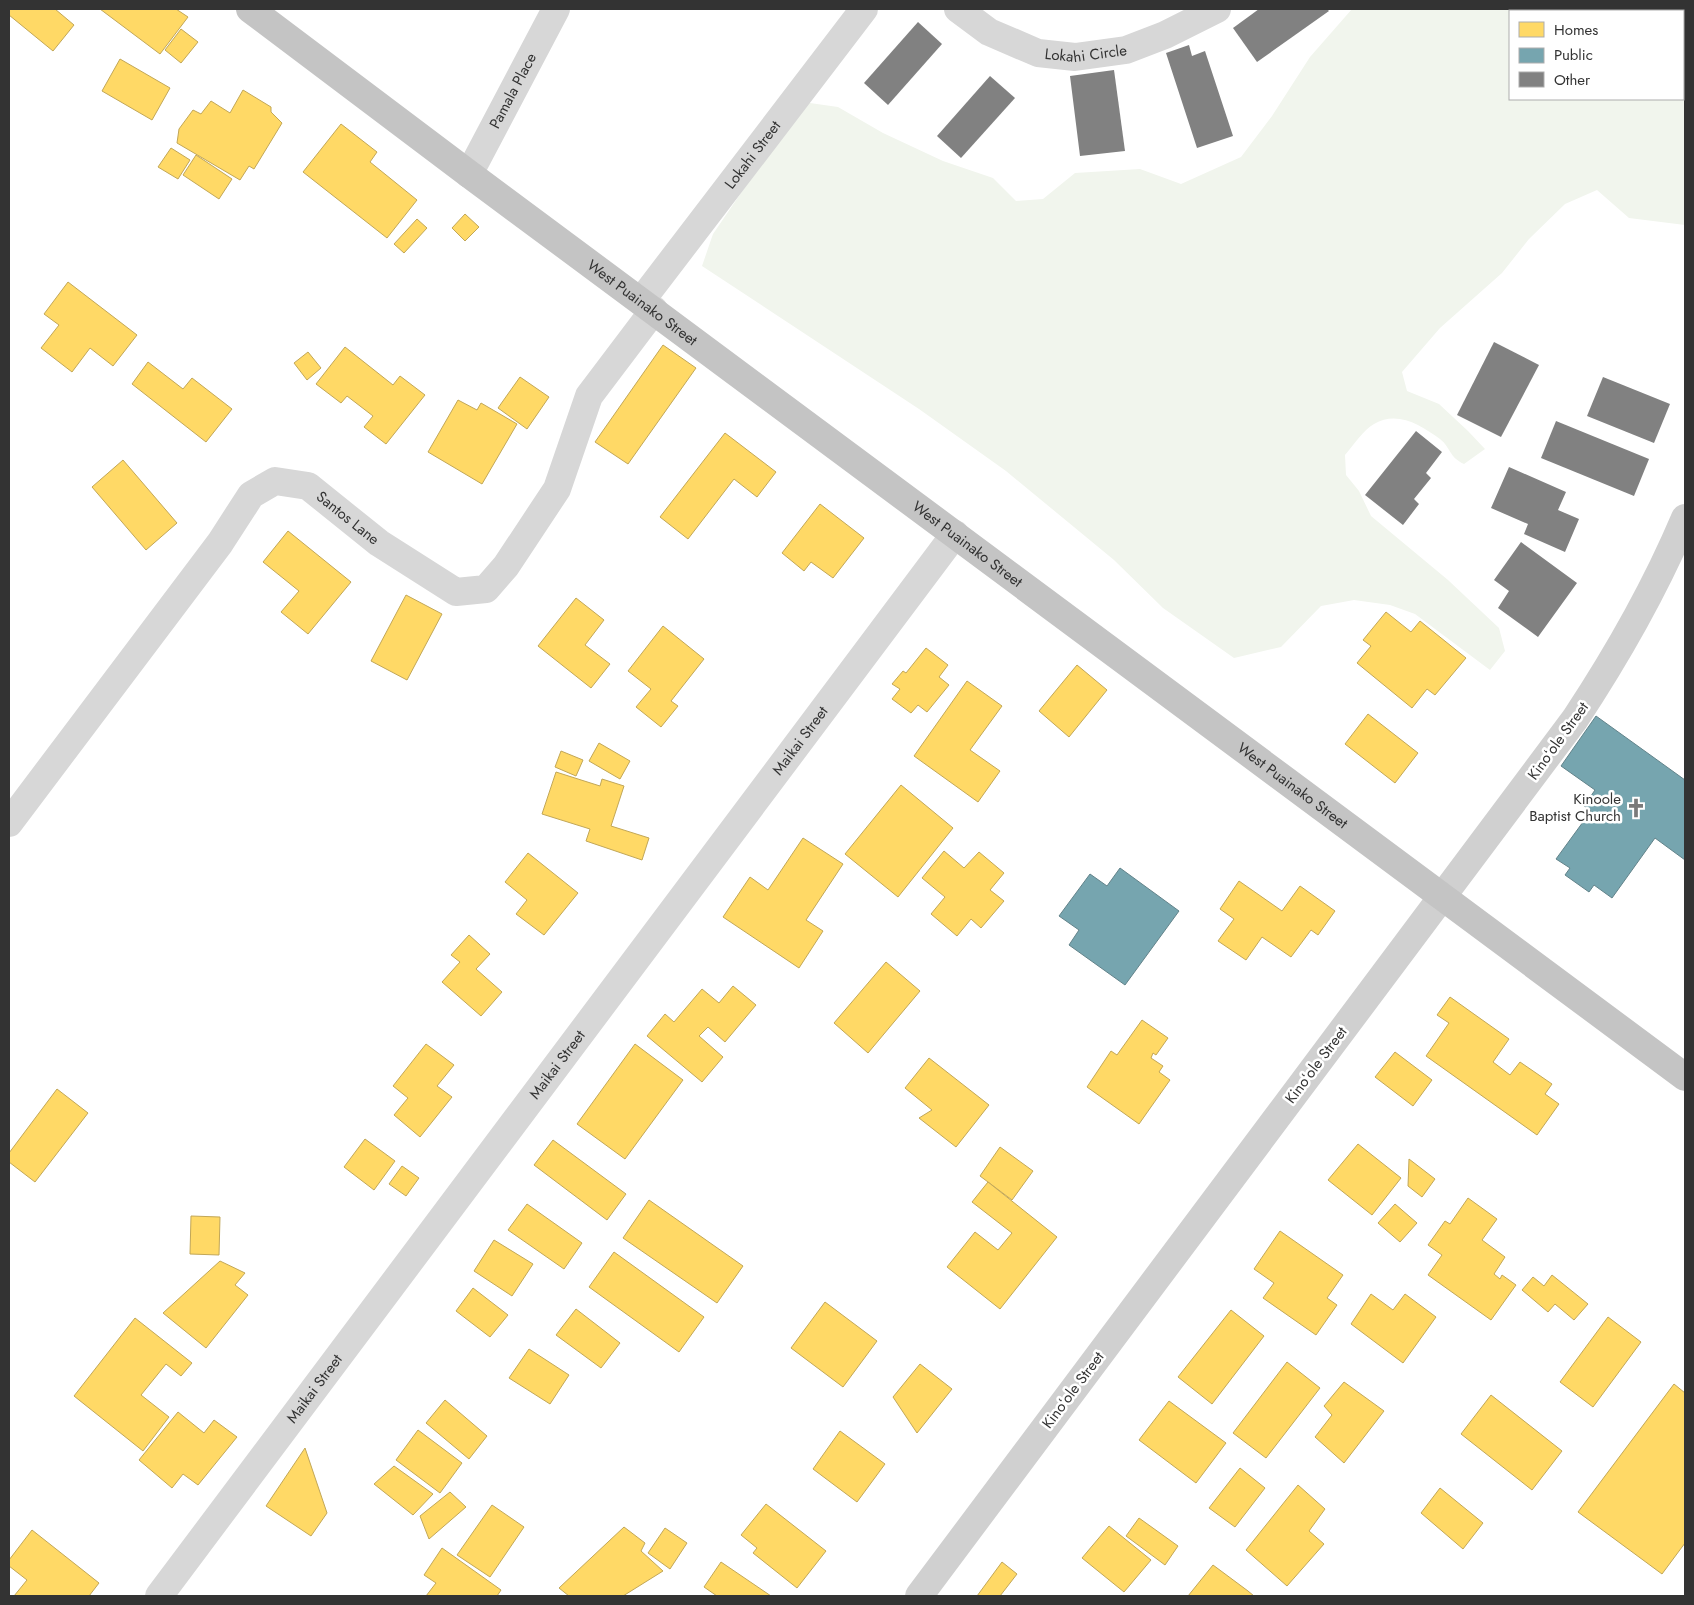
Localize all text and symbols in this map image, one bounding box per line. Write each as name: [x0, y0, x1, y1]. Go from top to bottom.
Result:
legend: [1509, 10, 1684, 100]
text: Homes: [1554, 19, 1598, 41]
street label: Lokahi Circle: [1044, 39, 1128, 68]
text: Public: [1554, 44, 1593, 66]
street label: Pamala Place: [484, 49, 542, 133]
text: Other: [1554, 69, 1591, 91]
street label: Lokahi Street: [719, 116, 786, 194]
street label: West Puainako Street: [582, 254, 702, 351]
street label: Santos Lane: [312, 486, 384, 550]
street label: West Puainako Street: [908, 496, 1027, 593]
street label: Kinoʻole Street: [1522, 697, 1594, 784]
street label: Maikai Street: [767, 701, 834, 780]
street label: West Puainako Street: [1233, 737, 1353, 834]
place label: Kinoole Baptist Church: [1529, 788, 1621, 827]
church icon: Kinoole Baptist Church: [1625, 797, 1647, 819]
street label: Kinoʻole Street: [1280, 1022, 1353, 1108]
street label: Maikai Street: [524, 1025, 591, 1104]
street label: Kinoʻole Street: [1037, 1347, 1110, 1433]
street label: Maikai Street: [281, 1349, 348, 1428]

